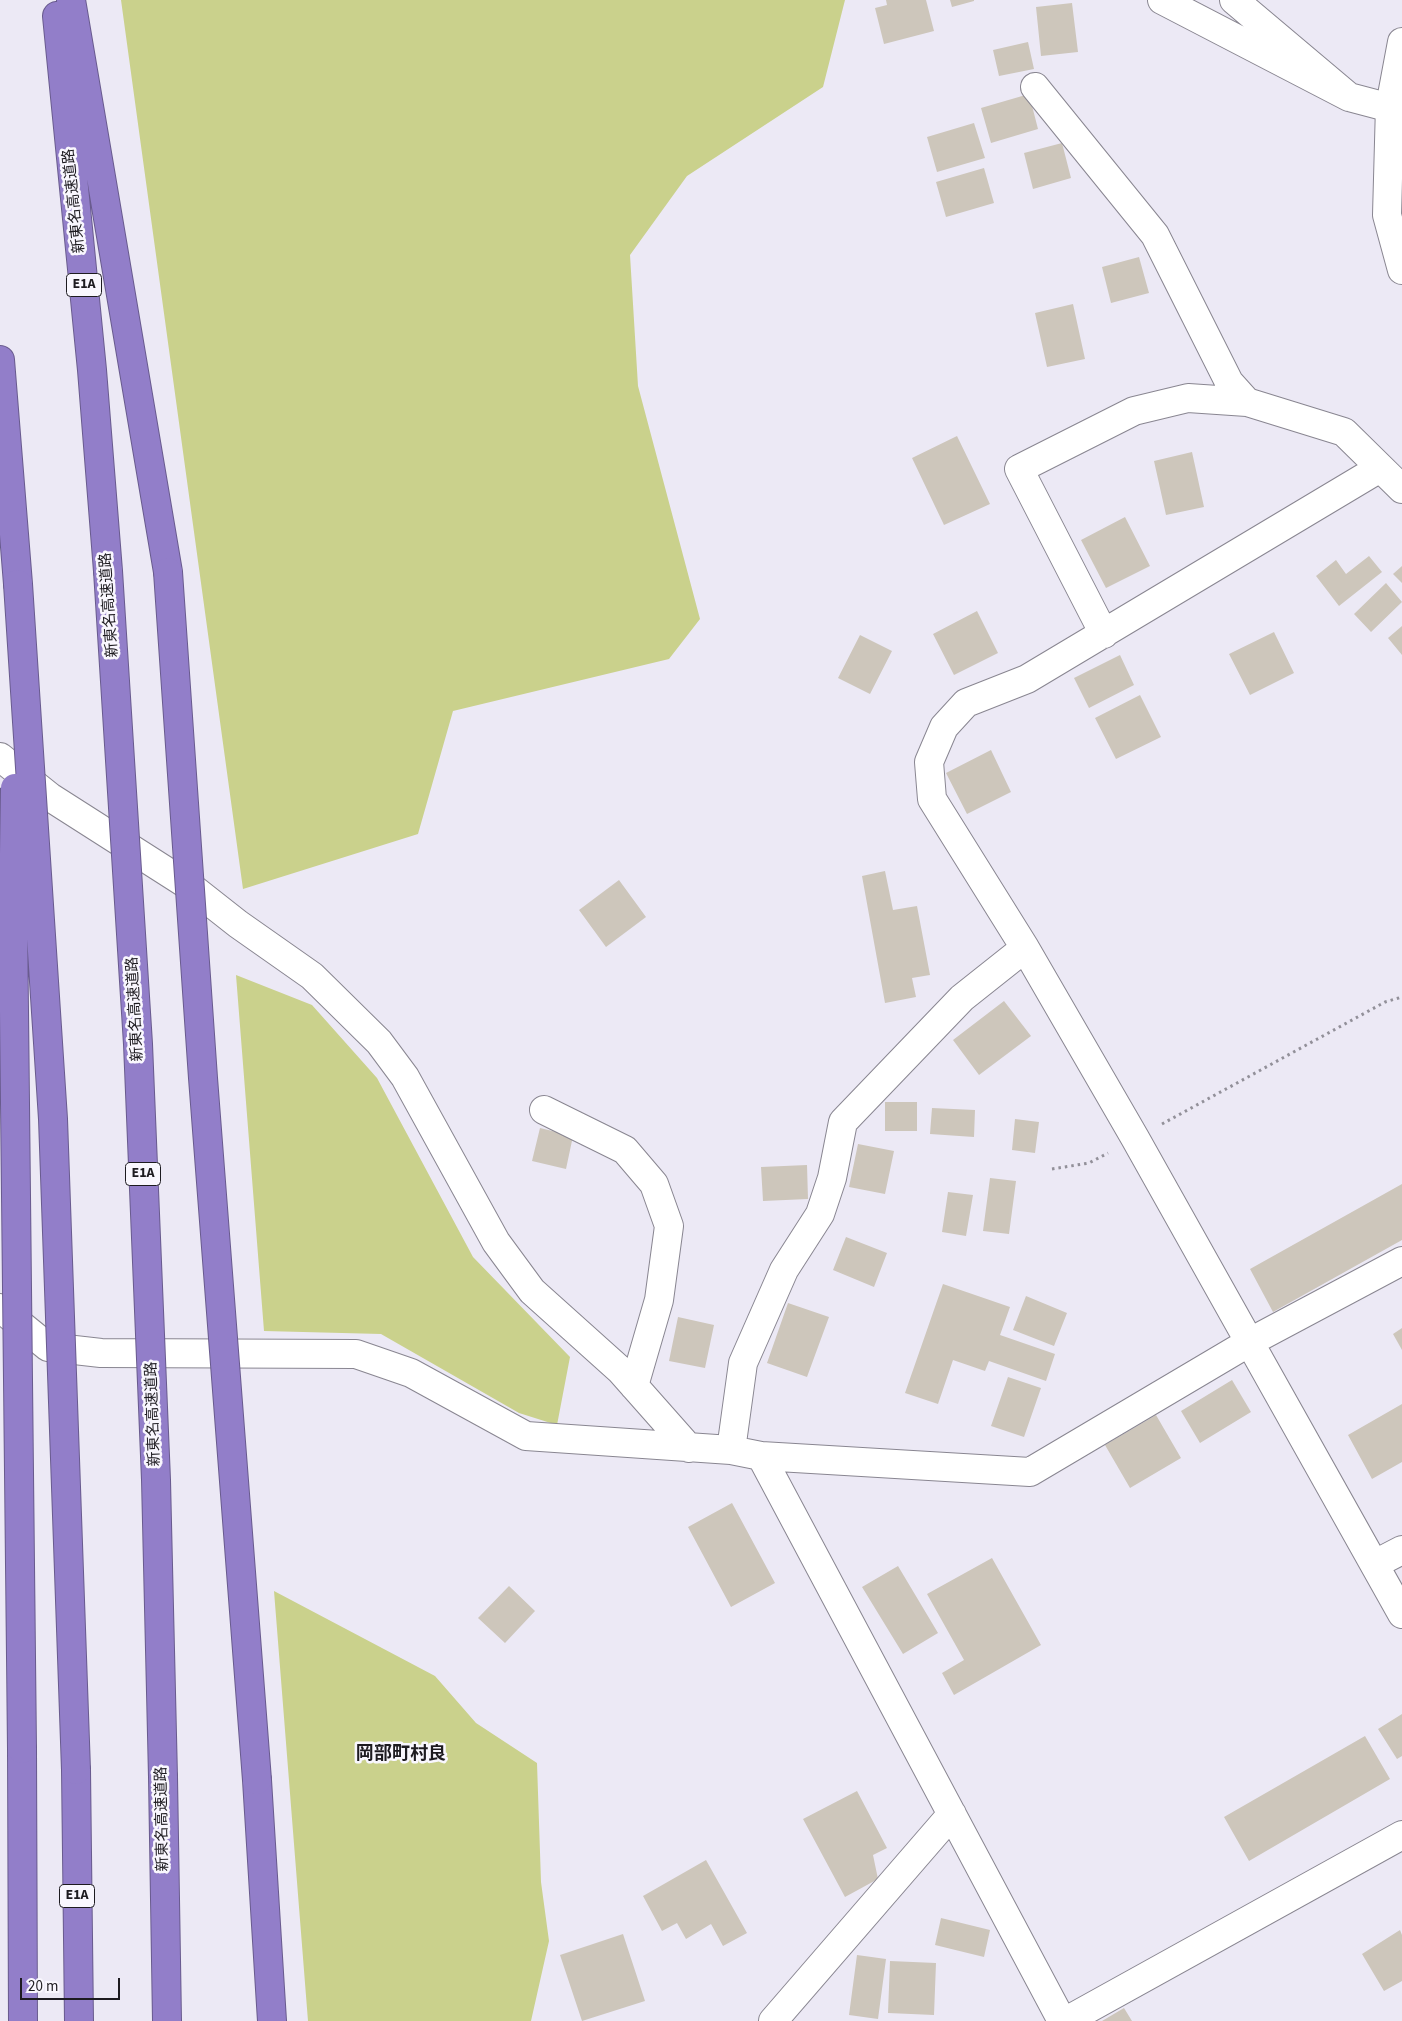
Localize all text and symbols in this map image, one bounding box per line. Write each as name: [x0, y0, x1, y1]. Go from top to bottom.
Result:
street label: 新東名高速道路: [61, 148, 89, 254]
road number: E1A: [66, 274, 102, 296]
street label: 新東名高速道路: [97, 552, 123, 658]
street label: 新東名高速道路: [124, 956, 148, 1062]
road number: E1A: [126, 1162, 160, 1186]
street label: 新東名高速道路: [143, 1361, 165, 1467]
district label: 岡部町村良: [356, 1744, 446, 1766]
street label: 新東名高速道路: [153, 1766, 173, 1872]
road number: E1A: [60, 1884, 94, 1908]
scale bar: [22, 1968, 122, 2000]
text: 20 m: [28, 1976, 58, 1997]

